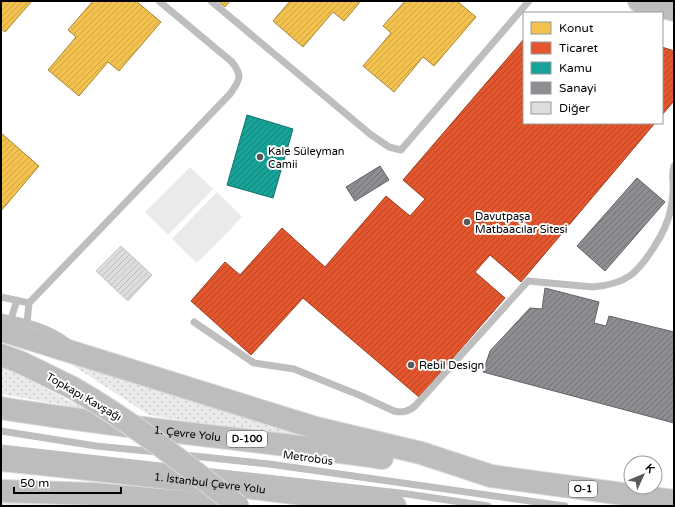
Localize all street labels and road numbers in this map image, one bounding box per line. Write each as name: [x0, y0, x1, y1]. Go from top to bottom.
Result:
street label: Topkapı Kavşağı: [44, 370, 124, 424]
street label: 1. Çevre Yolu: [153, 423, 222, 444]
road number: D-100: [227, 431, 267, 447]
street label: Metrobüs: [282, 448, 334, 468]
street label: 1. İstanbul Çevre Yolu: [153, 470, 266, 496]
road number: O-1: [569, 481, 597, 497]

